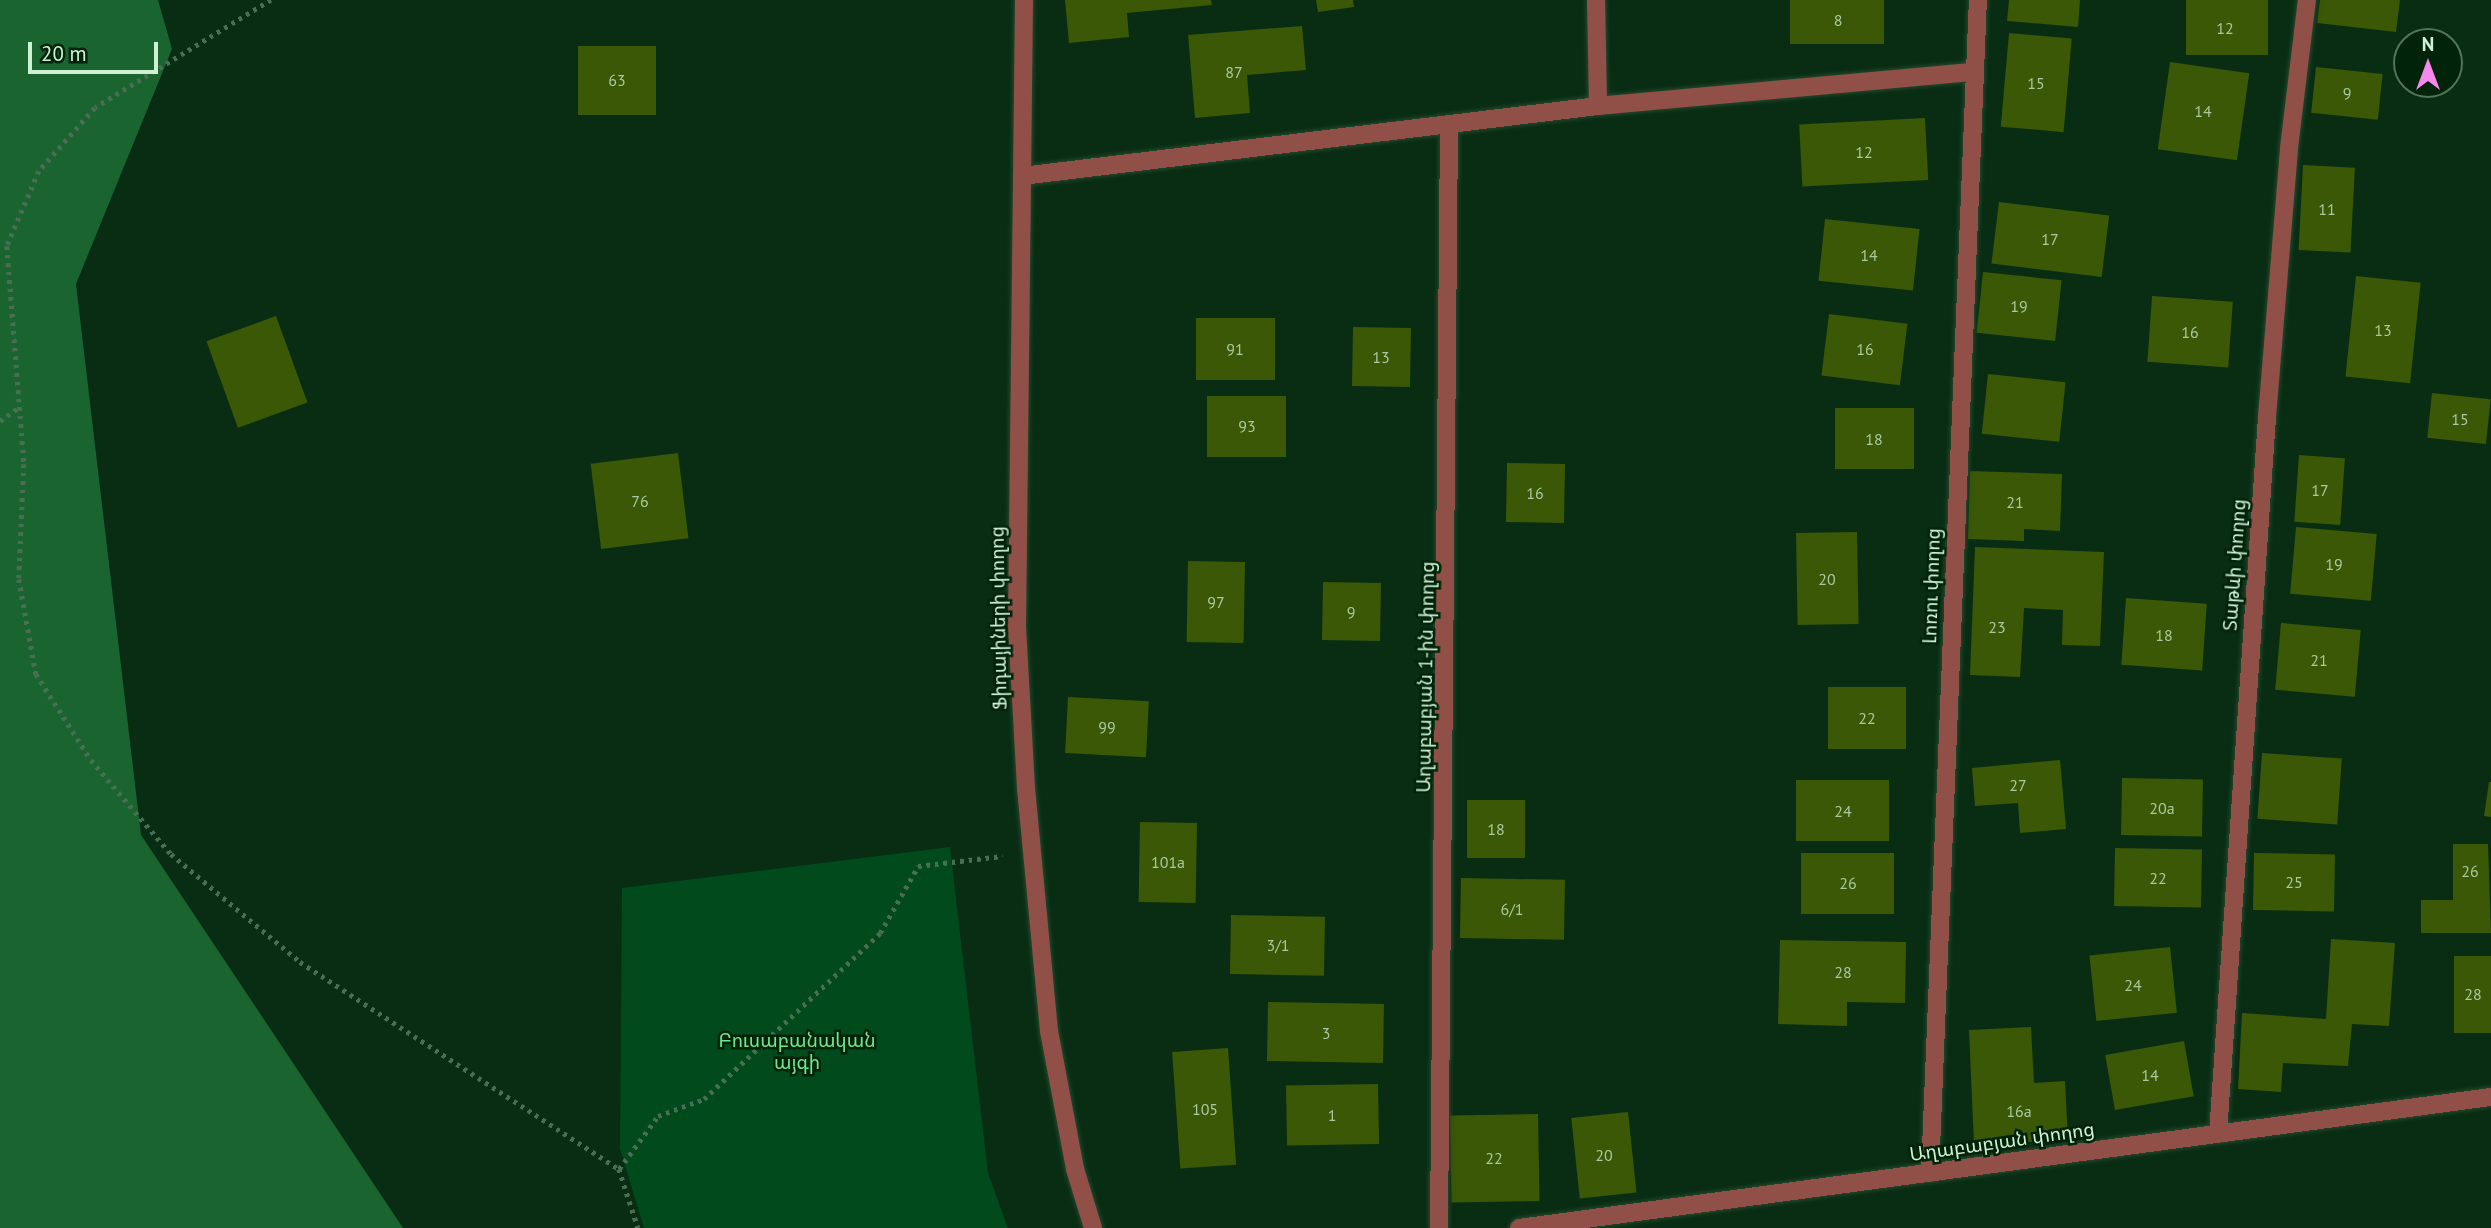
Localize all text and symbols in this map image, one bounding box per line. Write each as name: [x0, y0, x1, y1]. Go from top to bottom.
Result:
house number: 8: [1834, 10, 1842, 30]
house number: 12: [2216, 18, 2234, 38]
scale bar: [32, 28, 161, 72]
north arrow: [2393, 28, 2463, 98]
text: N: [2422, 32, 2434, 56]
text: 20 m: [41, 40, 87, 67]
house number: 87: [1225, 62, 1243, 82]
house number: 63: [608, 70, 626, 90]
house number: 15: [2027, 73, 2045, 93]
house number: 9: [2343, 83, 2351, 103]
house number: 14: [2194, 101, 2212, 121]
house number: 12: [1855, 142, 1873, 162]
house number: 11: [2318, 199, 2336, 219]
house number: 17: [2041, 229, 2059, 249]
house number: 14: [1860, 245, 1878, 265]
house number: 19: [2010, 296, 2028, 316]
house number: 13: [2374, 320, 2392, 340]
house number: 16: [2181, 322, 2199, 342]
house number: 91: [1226, 339, 1244, 359]
house number: 16: [1856, 339, 1874, 359]
house number: 13: [1372, 347, 1390, 367]
house number: 15: [2451, 409, 2469, 429]
house number: 93: [1238, 416, 1256, 436]
house number: 18: [1865, 429, 1883, 449]
house number: 17: [2311, 480, 2329, 500]
house number: 16: [1526, 483, 1544, 503]
house number: 76: [631, 491, 649, 511]
house number: 21: [2006, 492, 2024, 512]
street label: Տաթևի փողոց: [2219, 498, 2251, 632]
street label: Ֆիդայիների փողոց: [986, 526, 1012, 710]
street label: Լոռու փողոց: [1919, 528, 1945, 644]
house number: 19: [2325, 554, 2343, 574]
street label: Աղաբաբյան 1-ին փողոց: [1413, 561, 1439, 793]
house number: 20: [1818, 569, 1836, 589]
house number: 97: [1207, 592, 1225, 612]
house number: 9: [1347, 602, 1355, 622]
house number: 23: [1988, 617, 2006, 637]
house number: 18: [2155, 625, 2173, 645]
house number: 21: [2310, 650, 2328, 670]
house number: 22: [1858, 708, 1876, 728]
house number: 99: [1098, 717, 1116, 737]
house number: 27: [2009, 775, 2027, 795]
house number: 20a: [2149, 798, 2175, 818]
house number: 24: [1834, 801, 1852, 821]
house number: 18: [1487, 819, 1505, 839]
house number: 101a: [1151, 852, 1185, 872]
house number: 26: [2461, 861, 2479, 881]
house number: 22: [2149, 868, 2167, 888]
house number: 25: [2285, 872, 2303, 892]
house number: 26: [1839, 873, 1857, 893]
house number: 6/1: [1500, 899, 1524, 919]
house number: 3/1: [1266, 935, 1290, 955]
house number: 28: [1834, 962, 1852, 982]
house number: 24: [2124, 975, 2142, 995]
house number: 28: [2464, 984, 2482, 1004]
house number: 3: [1322, 1023, 1330, 1043]
park label: Բուսաբանական այգի: [718, 1030, 876, 1074]
house number: 14: [2141, 1065, 2159, 1085]
house number: 105: [1192, 1099, 1218, 1119]
house number: 16a: [2006, 1101, 2032, 1121]
house number: 1: [1328, 1105, 1336, 1125]
street label: Աղաբաբյան փողոց: [1908, 1118, 2096, 1166]
house number: 20: [1595, 1145, 1613, 1165]
house number: 22: [1485, 1148, 1503, 1168]

